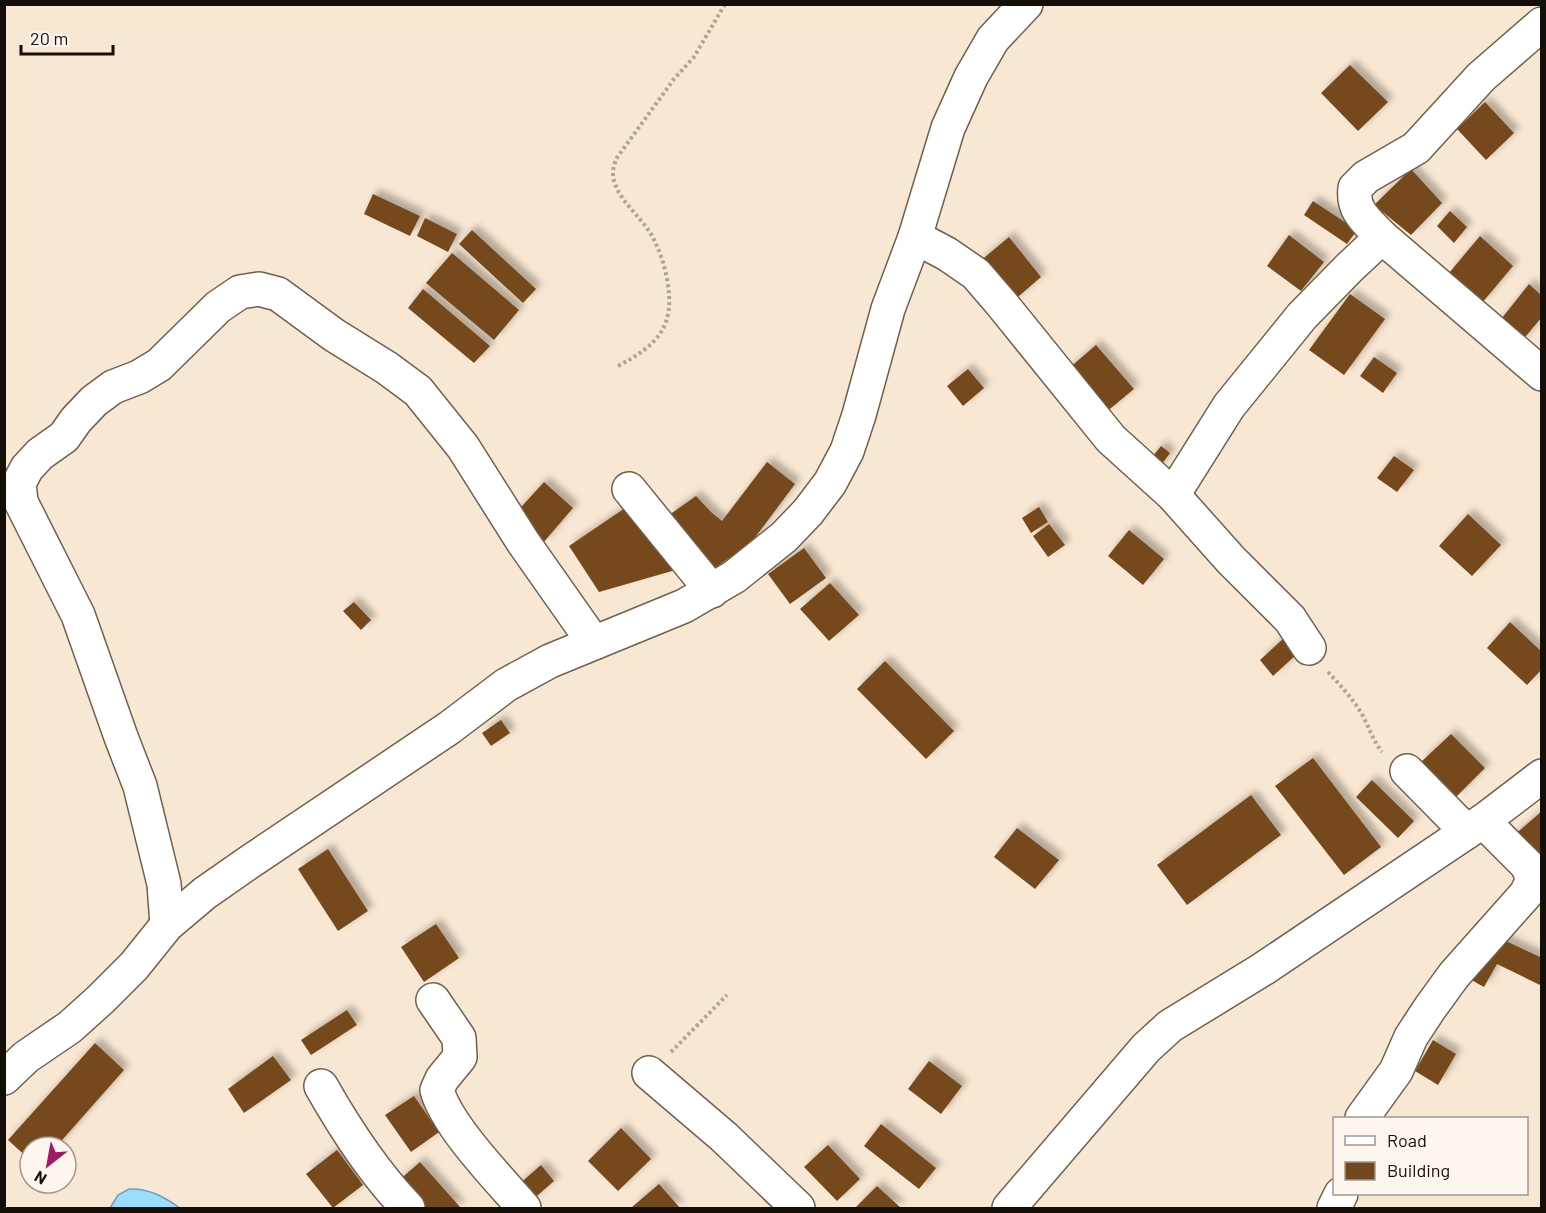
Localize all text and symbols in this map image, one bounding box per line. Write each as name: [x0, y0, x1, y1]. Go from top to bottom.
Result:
scale bar: [21, 18, 112, 56]
text: 20 m: [30, 27, 68, 49]
legend: [1333, 1117, 1528, 1195]
text: Road: [1387, 1129, 1427, 1151]
north arrow: [18, 1135, 78, 1195]
text: Building: [1387, 1159, 1450, 1181]
text: N: [31, 1167, 49, 1189]

